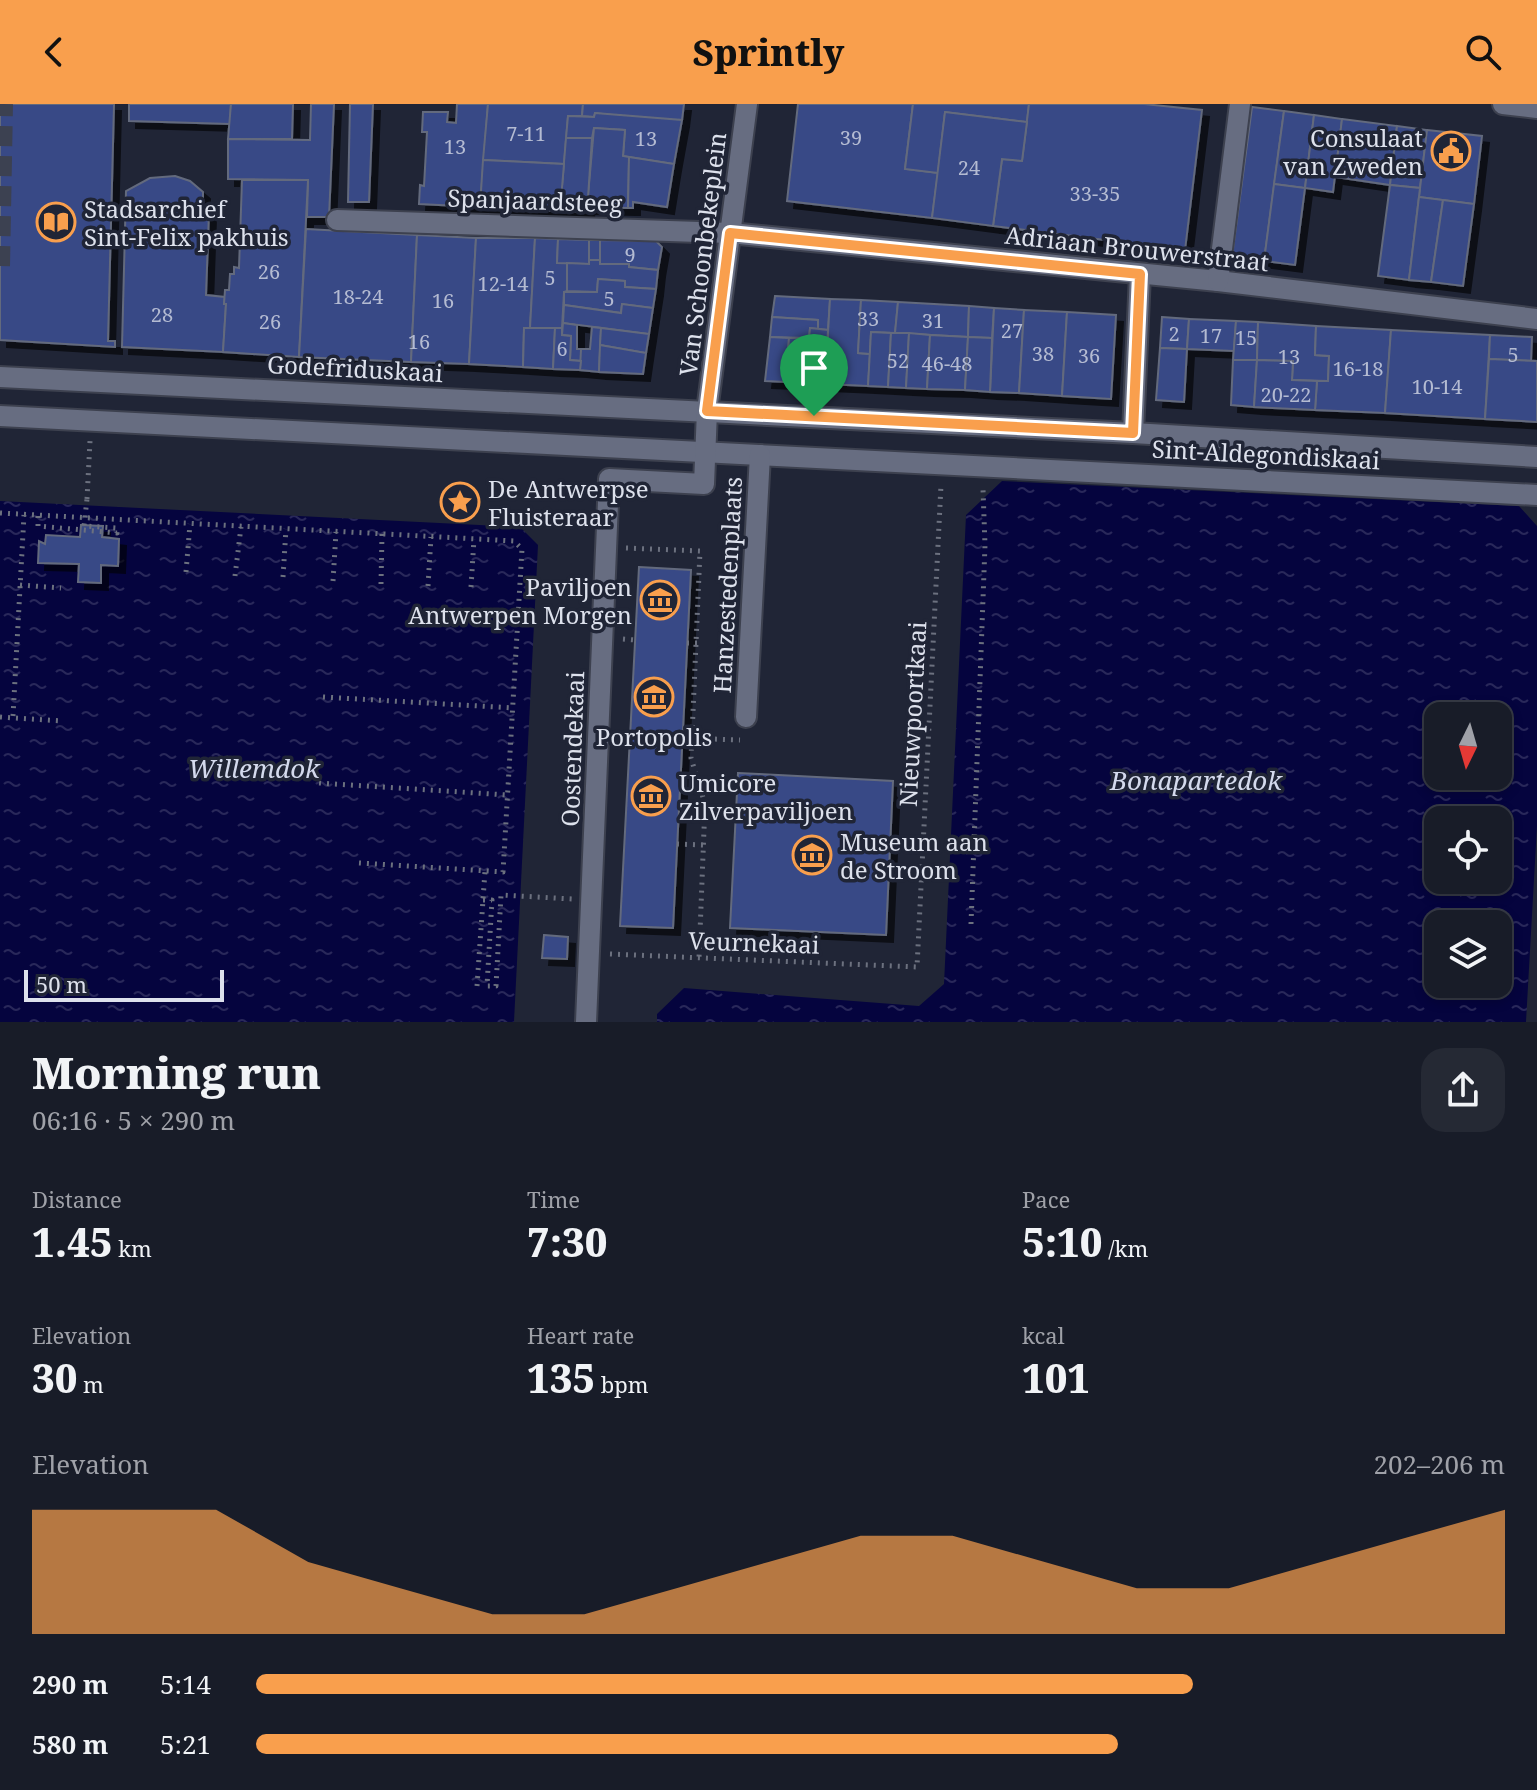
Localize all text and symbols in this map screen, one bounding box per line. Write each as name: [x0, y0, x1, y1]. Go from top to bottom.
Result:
text: Sprintly: [693, 28, 844, 77]
icon: back: [32, 30, 76, 74]
icon: search: [1461, 30, 1505, 74]
house number: 7-11: [506, 120, 546, 147]
place label: Consulaat van Zweden: [1283, 121, 1423, 182]
house number: 39: [840, 124, 862, 151]
house number: 13: [635, 125, 657, 152]
street label: Van Schoonbekeplein: [671, 130, 733, 378]
public building icon: Consulaat van Zweden: [1430, 130, 1472, 172]
house number: 13: [444, 133, 466, 160]
house number: 24: [958, 154, 980, 181]
street label: Spanjaardsteeg: [447, 180, 623, 220]
house number: 33-35: [1070, 180, 1120, 207]
place label: Stadsarchief Sint-Felix pakhuis: [84, 192, 289, 253]
library icon: Stadsarchief Sint-Felix pakhuis: [35, 201, 77, 243]
street label: Adriaan Brouwerstraat: [1003, 218, 1271, 278]
house number: 9: [624, 241, 636, 268]
house number: 26: [258, 258, 280, 285]
house number: 5: [544, 264, 556, 291]
house number: 12-14: [478, 270, 528, 297]
house number: 18-24: [333, 283, 383, 310]
house number: 5: [603, 285, 615, 312]
house number: 16: [432, 287, 454, 314]
house number: 28: [151, 301, 173, 328]
house number: 33: [857, 305, 879, 332]
house number: 31: [922, 307, 944, 334]
house number: 26: [259, 308, 281, 335]
house number: 27: [1001, 317, 1023, 344]
house number: 2: [1168, 320, 1180, 347]
house number: 17: [1200, 322, 1222, 349]
house number: 15: [1235, 324, 1257, 351]
house number: 16: [408, 328, 430, 355]
pin: [780, 334, 848, 416]
house number: 6: [556, 335, 568, 362]
house number: 38: [1032, 340, 1054, 367]
house number: 5: [1507, 341, 1519, 368]
house number: 36: [1078, 342, 1100, 369]
house number: 13: [1278, 343, 1300, 370]
icon: arrive: [792, 346, 836, 390]
street label: Godefriduskaai: [266, 347, 444, 389]
house number: 52: [887, 347, 909, 374]
house number: 46-48: [922, 350, 972, 377]
house number: 16-18: [1333, 355, 1383, 382]
house number: 10-14: [1412, 373, 1462, 400]
house number: 20-22: [1261, 381, 1311, 408]
street label: Sint-Aldegondiskaai: [1151, 432, 1381, 476]
place label: De Antwerpse Fluisteraar: [488, 472, 649, 533]
street label: Hanzestedenplaats: [705, 476, 749, 694]
place icon: De Antwerpse Fluisteraar: [439, 481, 481, 523]
place label: Paviljoen Antwerpen Morgen: [408, 570, 632, 631]
museum icon: Paviljoen Antwerpen Morgen: [639, 579, 681, 621]
street label: Nieuwpoortkaai: [891, 620, 933, 808]
street label: Oostendekaai: [553, 670, 591, 827]
museum icon: Portopolis: [633, 676, 675, 718]
north arrow: [1424, 702, 1512, 790]
map controls: [1424, 702, 1512, 998]
place label: Portopolis: [596, 720, 712, 753]
water label: Willemdok: [188, 750, 321, 786]
water label: Bonapartedok: [1109, 762, 1283, 798]
place label: Umicore Zilverpaviljoen: [679, 766, 853, 827]
museum icon: Umicore Zilverpaviljoen: [630, 775, 672, 817]
button: locate: [1424, 806, 1512, 894]
place label: Museum aan de Stroom: [840, 825, 988, 886]
museum icon: Museum aan de Stroom: [791, 834, 833, 876]
button: layers: [1424, 910, 1512, 998]
street label: Veurnekaai: [688, 923, 820, 961]
scale bar: [24, 966, 224, 1002]
text: 50 m: [36, 969, 87, 999]
text: Morning run: [32, 1042, 321, 1102]
button: share: [1421, 1048, 1505, 1132]
text: 06:16 · 5 × 290 m: [32, 1102, 235, 1138]
text: Distance: [32, 1184, 122, 1214]
text: Time: [527, 1184, 580, 1214]
text: Pace: [1022, 1184, 1070, 1214]
text: 1.45: [32, 1214, 113, 1269]
text: 7:30: [527, 1214, 607, 1269]
text: 5:10: [1022, 1214, 1102, 1269]
text: km: [113, 1233, 152, 1263]
text: /km: [1102, 1233, 1148, 1263]
text: Elevation: [32, 1320, 131, 1350]
text: Heart rate: [527, 1320, 634, 1350]
text: kcal: [1022, 1320, 1064, 1350]
text: 30: [32, 1350, 77, 1405]
text: 135: [527, 1350, 595, 1405]
text: 101: [1022, 1350, 1090, 1405]
text: m: [77, 1369, 104, 1399]
text: bpm: [595, 1369, 649, 1399]
text: Elevation: [32, 1446, 149, 1482]
text: 202–206 m: [1373, 1446, 1505, 1482]
text: 290 m: [32, 1666, 108, 1702]
text: 5:14: [160, 1666, 211, 1702]
text: 580 m: [32, 1726, 108, 1762]
text: 5:21: [160, 1726, 211, 1762]

